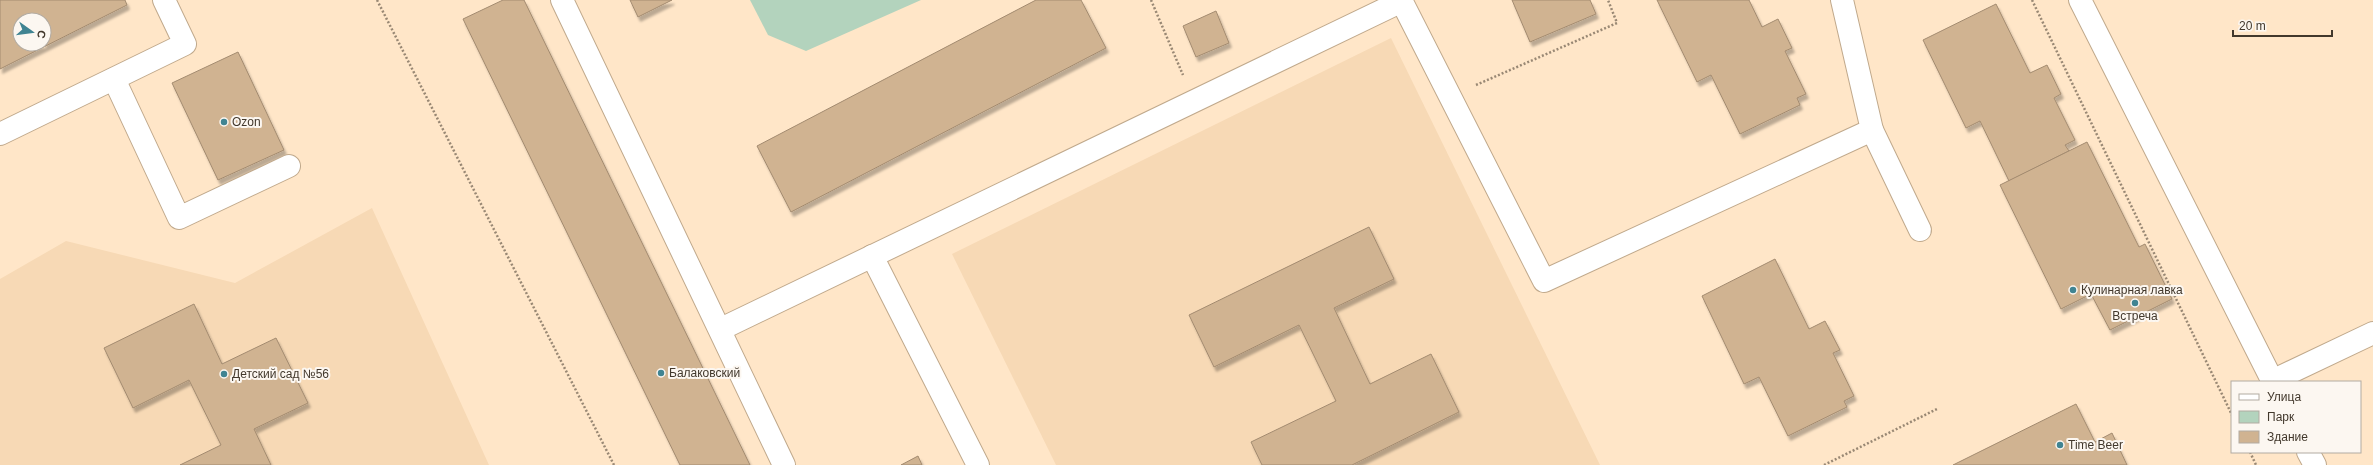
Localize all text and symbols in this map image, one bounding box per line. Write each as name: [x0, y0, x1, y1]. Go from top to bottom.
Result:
north arrow: [12, 12, 52, 52]
scale bar: [2233, 12, 2332, 38]
text: 20 m: [2239, 19, 2266, 33]
text: С: [35, 29, 48, 40]
place label: Ozon: [232, 115, 261, 129]
marker: Ozon: [219, 117, 229, 127]
place label: Кулинарная лавка: [2081, 283, 2183, 297]
marker: Кулинарная лавка: [2068, 285, 2078, 295]
marker: Встреча: [2130, 298, 2140, 308]
place label: Встреча: [2112, 309, 2158, 323]
place label: Балаковский: [669, 366, 740, 380]
place label: Детский сад №56: [232, 367, 329, 381]
marker: Балаковский: [656, 368, 666, 378]
marker: Детский сад №56: [219, 369, 229, 379]
legend: [2231, 381, 2361, 453]
text: Улица: [2267, 390, 2301, 404]
text: Парк: [2267, 410, 2295, 424]
text: Здание: [2267, 430, 2308, 444]
place label: Time Beer: [2068, 438, 2123, 452]
marker: Time Beer: [2055, 440, 2065, 450]

